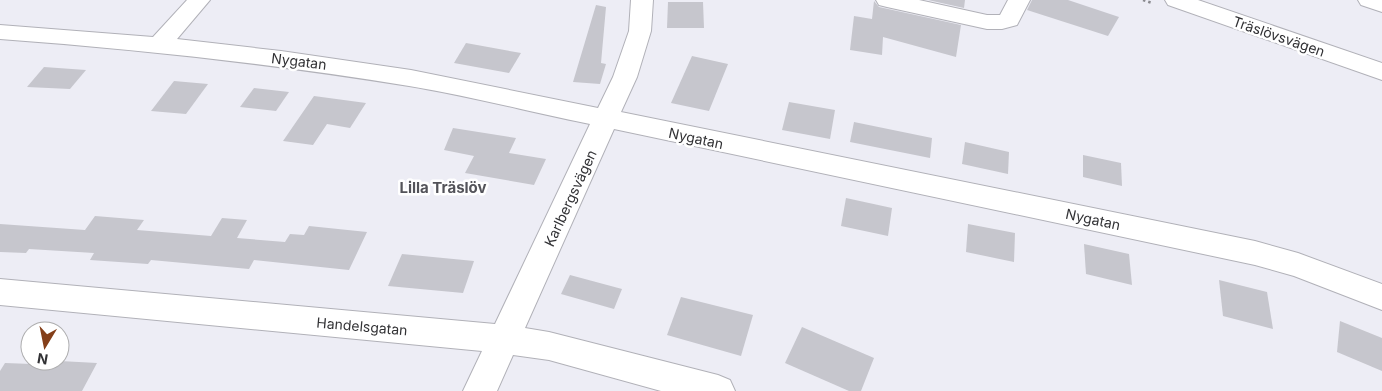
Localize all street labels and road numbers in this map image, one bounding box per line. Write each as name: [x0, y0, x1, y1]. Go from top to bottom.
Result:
street label: Träslövsvägen: [1231, 12, 1327, 60]
street label: Nygatan: [270, 49, 328, 73]
street label: Nygatan: [667, 124, 725, 152]
street label: Karlbergsvägen: [540, 147, 600, 249]
street label: Nygatan: [1064, 205, 1122, 233]
street label: Handelsgatan: [316, 314, 408, 338]

